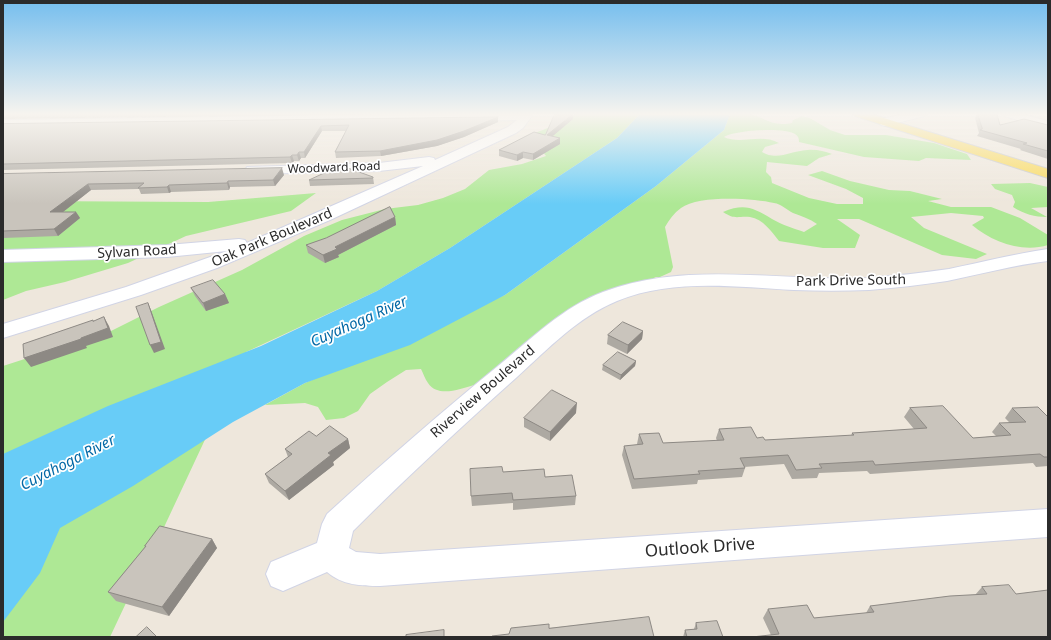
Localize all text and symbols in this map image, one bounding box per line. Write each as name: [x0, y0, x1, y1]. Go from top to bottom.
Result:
street label: Woodward Road: [287, 159, 381, 177]
street label: Oak Park Boulevard: [209, 205, 335, 271]
street label: Sylvan Road: [97, 242, 177, 262]
street label: Park Drive South: [796, 272, 906, 290]
water label: Cuyahoga River: [308, 293, 410, 351]
street label: Riverview Boulevard: [427, 342, 539, 442]
water label: Cuyahoga River: [18, 431, 118, 495]
street label: Outlook Drive: [644, 534, 756, 562]

